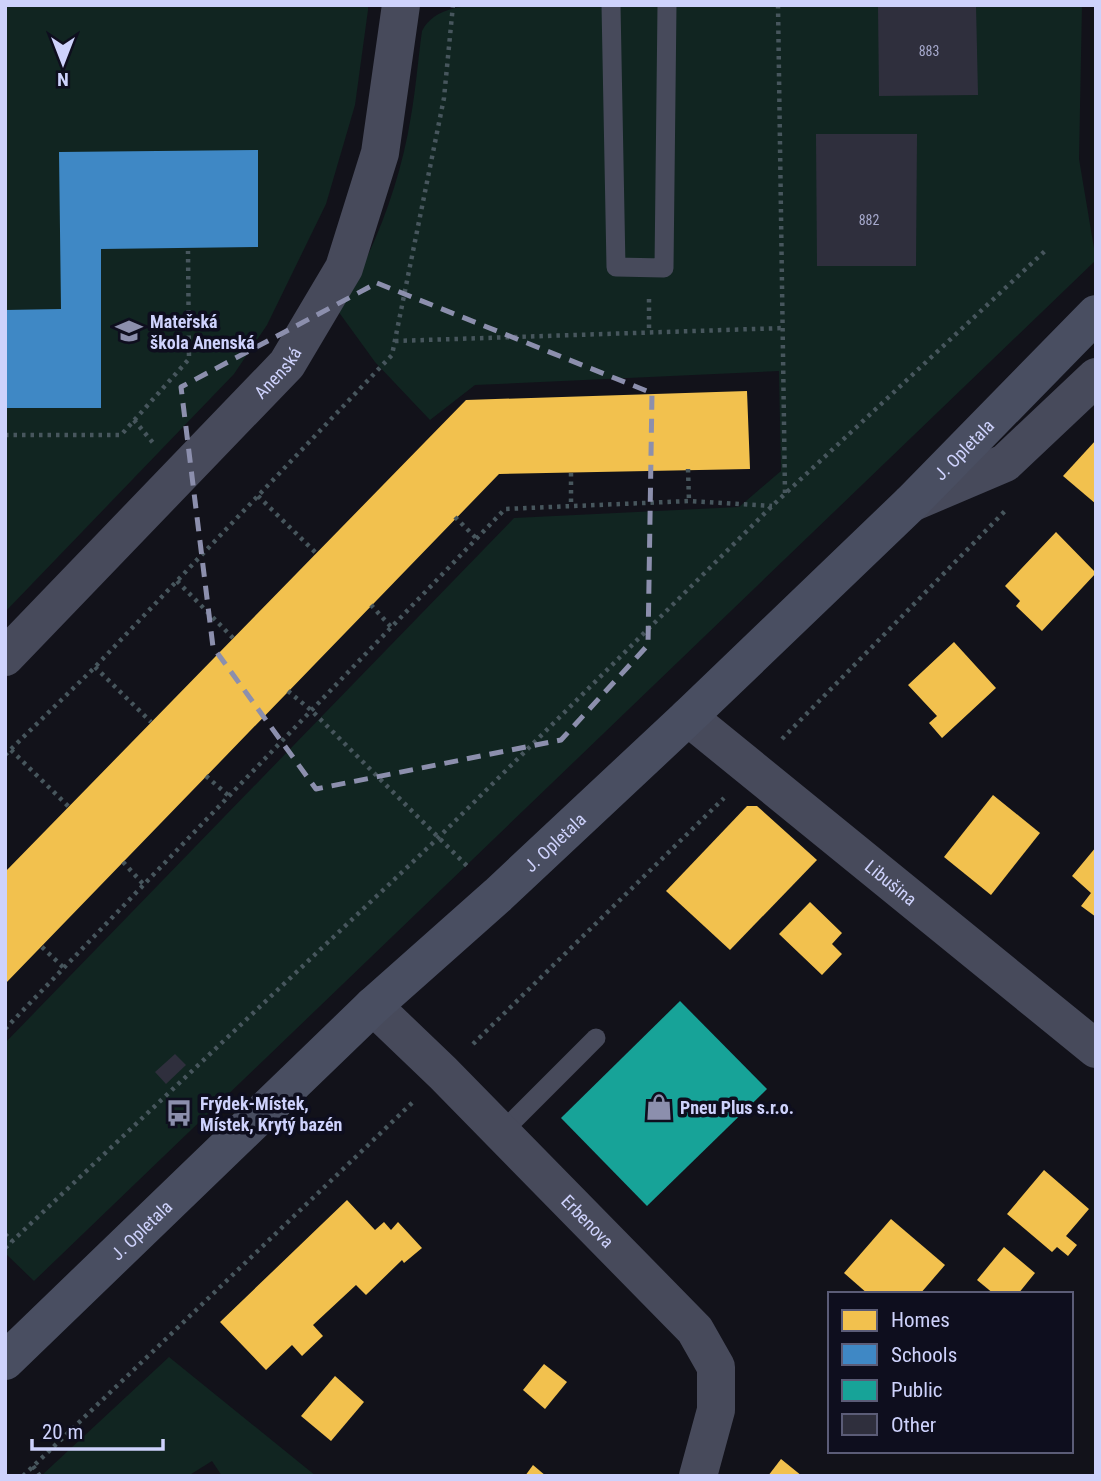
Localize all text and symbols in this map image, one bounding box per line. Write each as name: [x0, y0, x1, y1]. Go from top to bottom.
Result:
north arrow: [28, 28, 98, 98]
house number: 883: [919, 43, 939, 59]
text: N: [57, 68, 69, 91]
house number: 882: [859, 212, 879, 228]
place label: Mateřská škola Anenská: [150, 311, 255, 353]
school or university icon: Mateřská škola Anenská: [114, 316, 144, 346]
street label: Anenská: [249, 343, 305, 402]
street label: J. Opletala: [929, 415, 998, 484]
street label: J. Opletala: [519, 808, 590, 876]
street label: Libušina: [861, 855, 921, 909]
shop icon: Pneu Plus s.r.o.: [644, 1092, 674, 1122]
place label: Frýdek-Místek, Místek, Krytý bazén: [200, 1093, 342, 1135]
place label: Pneu Plus s.r.o.: [680, 1097, 794, 1118]
bus stop icon: Frýdek-Místek, Místek, Krytý bazén: [164, 1098, 194, 1128]
street label: Erbenova: [558, 1190, 618, 1252]
street label: J. Opletala: [106, 1196, 176, 1264]
legend: [828, 1292, 1073, 1453]
text: Homes: [891, 1308, 950, 1332]
text: Schools: [891, 1343, 957, 1367]
text: Public: [891, 1378, 943, 1402]
scale bar: [32, 1408, 163, 1452]
text: Other: [891, 1413, 936, 1437]
text: 20 m: [42, 1420, 83, 1444]

